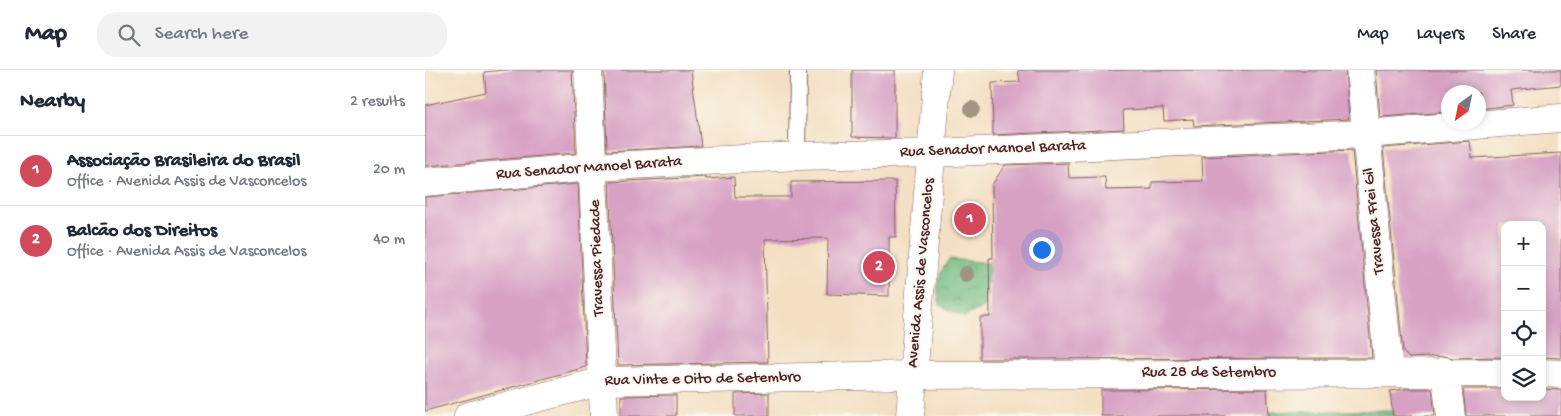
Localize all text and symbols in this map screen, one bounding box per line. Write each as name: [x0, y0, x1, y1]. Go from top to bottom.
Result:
search box: [97, 12, 447, 57]
text: Map: [25, 20, 67, 49]
icon: search: [115, 21, 143, 49]
text: Search here: [155, 23, 248, 46]
text: Map: [1357, 24, 1389, 45]
text: Layers: [1417, 24, 1464, 45]
text: Share: [1492, 24, 1536, 45]
north arrow: [1441, 85, 1486, 130]
text: Nearby: [20, 90, 85, 115]
text: 2 results: [350, 93, 405, 112]
street label: Rua Senador Manoel Barata: [900, 137, 1088, 163]
text: Associação Brasileira do Brasil: [67, 150, 300, 173]
street label: Rua Senador Manoel Barata: [495, 153, 684, 185]
text: 1: [33, 161, 39, 180]
text: 20 m: [373, 161, 405, 180]
street label: Travessa Frei Gil: [1360, 167, 1390, 276]
text: Office · Avenida Assis de Vasconcelos: [67, 173, 306, 192]
street label: Avenida Assis de Vasconcelos: [904, 176, 940, 369]
street label: Travessa Piedade: [586, 199, 610, 318]
pin: 1: [954, 200, 986, 238]
text: Balcão dos Direitos: [67, 220, 217, 243]
map controls: [1501, 221, 1546, 401]
button: +: [1501, 221, 1546, 266]
text: 2: [32, 231, 40, 250]
text: 40 m: [373, 231, 405, 250]
your location: [1029, 237, 1055, 263]
text: Office · Avenida Assis de Vasconcelos: [67, 243, 306, 262]
pin: 2: [863, 248, 895, 286]
button: −: [1501, 266, 1546, 311]
button: locate: [1501, 311, 1546, 356]
button: layers: [1501, 356, 1546, 401]
street label: Rua 28 de Setembro: [1142, 364, 1276, 383]
street label: Rua Vinte e Oito de Setembro: [605, 369, 801, 391]

